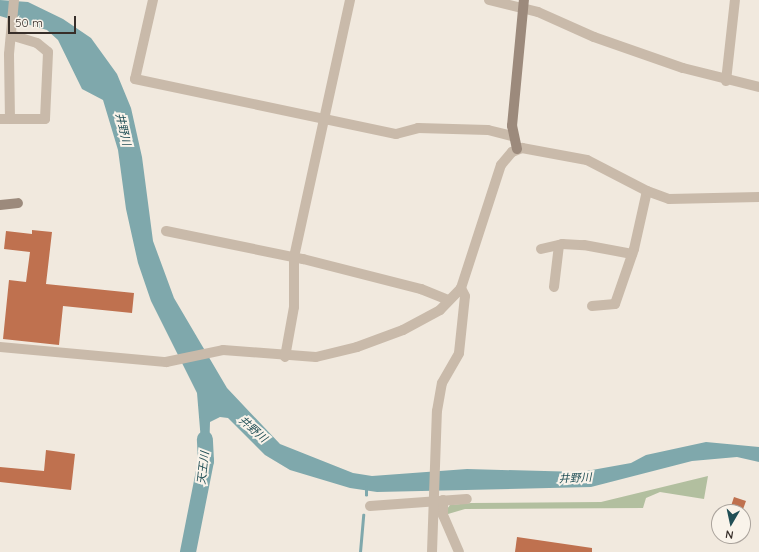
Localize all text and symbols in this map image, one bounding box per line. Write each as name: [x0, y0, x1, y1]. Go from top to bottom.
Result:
scale bar: [10, 8, 78, 34]
text: 50 m: [15, 15, 43, 30]
water label: 井野川: [113, 111, 133, 147]
water label: 井野川: [236, 413, 270, 445]
water label: 天王川: [194, 451, 212, 485]
water label: 井野川: [558, 471, 592, 485]
north arrow: [711, 504, 751, 544]
text: N: [724, 527, 734, 542]

